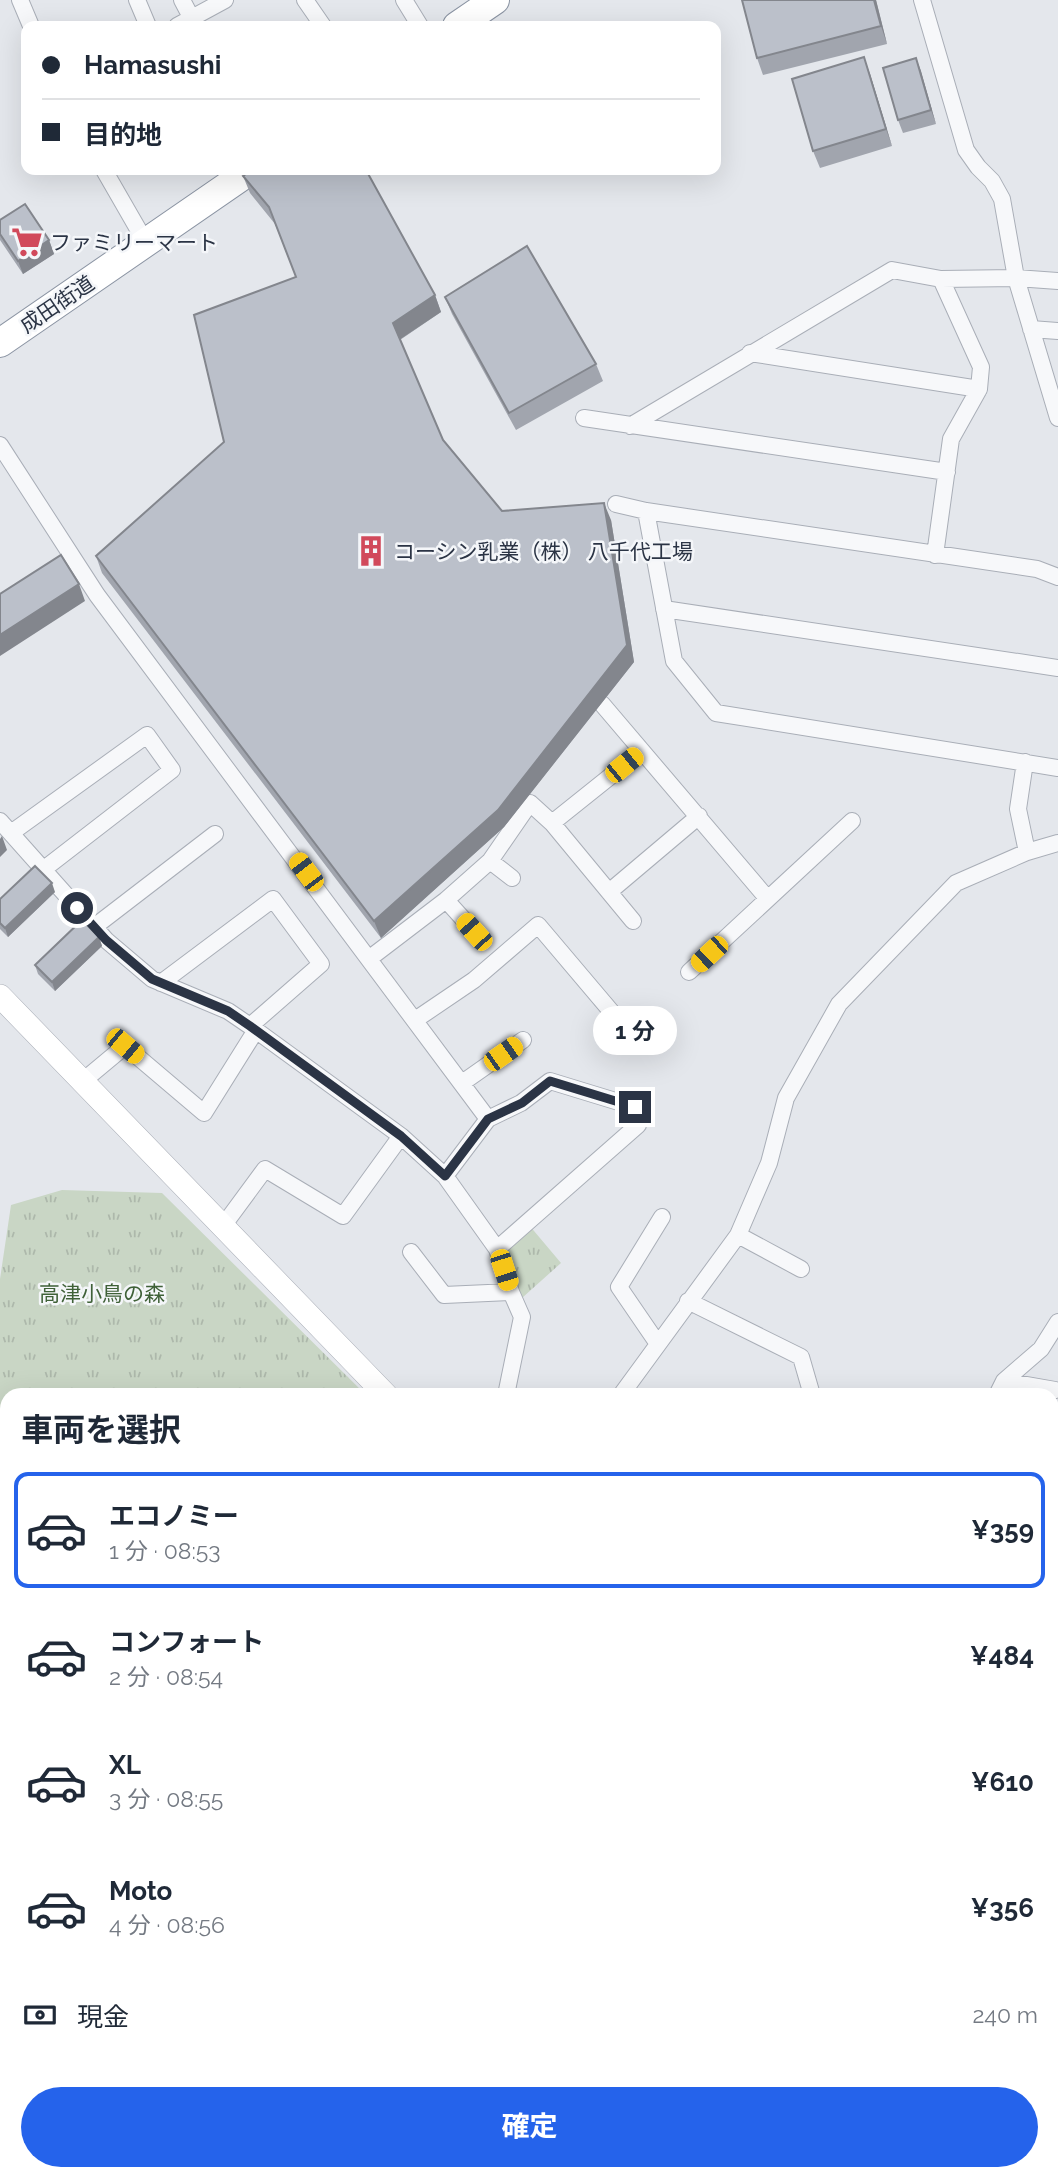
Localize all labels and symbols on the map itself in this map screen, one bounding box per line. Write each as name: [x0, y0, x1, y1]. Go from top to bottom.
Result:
supermarket icon: ファミリーマート: [10, 225, 44, 259]
place label: ファミリーマート: [50, 230, 218, 255]
street label: 成田街道: [15, 270, 99, 338]
building icon: コーシン乳業（株） 八千代工場: [354, 534, 388, 568]
place label: コーシン乳業（株） 八千代工場: [394, 539, 693, 564]
car: [602, 744, 647, 786]
car: [285, 849, 328, 895]
route start: [61, 892, 93, 924]
car: [453, 909, 496, 955]
car: [687, 932, 732, 976]
callout: 1 分: [593, 1006, 677, 1054]
car: [103, 1024, 148, 1068]
car: [480, 1033, 527, 1075]
route end: [619, 1091, 651, 1123]
car: [488, 1247, 521, 1293]
park label: 高津小鳥の森: [39, 1281, 165, 1306]

